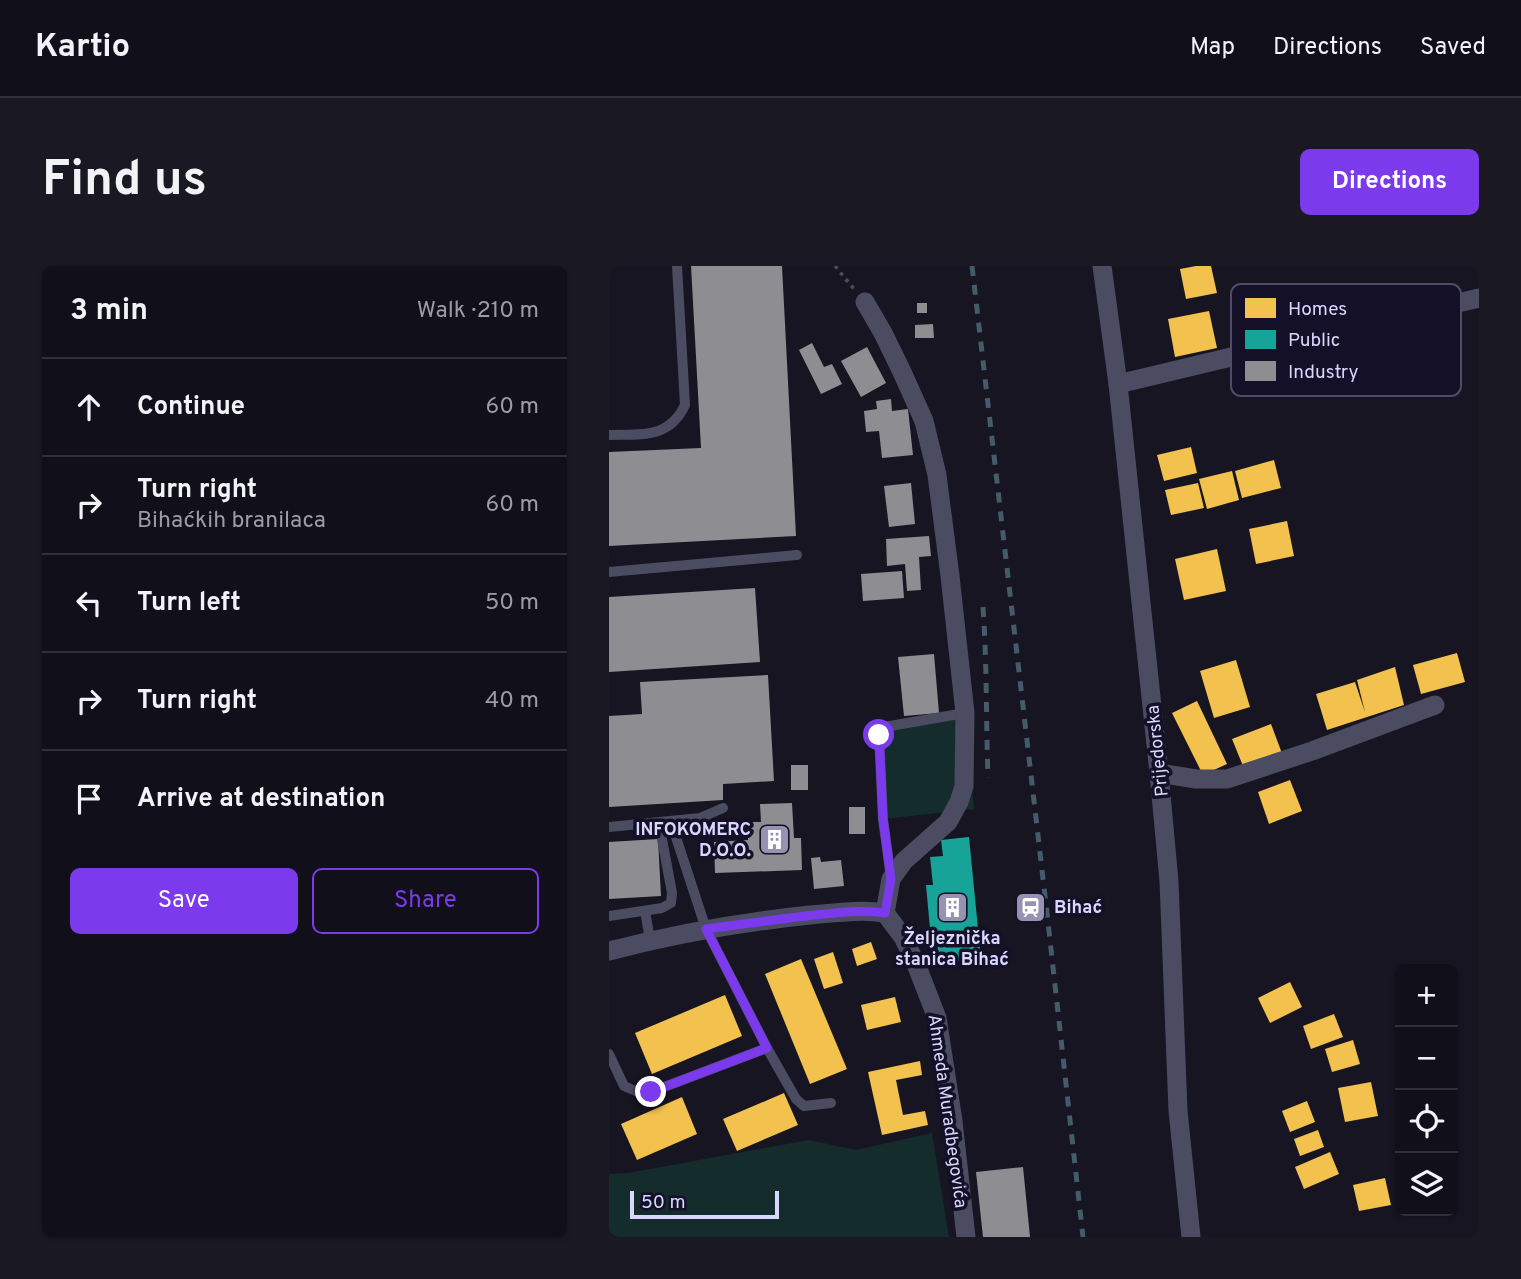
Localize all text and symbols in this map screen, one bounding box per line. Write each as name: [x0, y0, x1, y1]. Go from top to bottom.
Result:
text: Kartio: [35, 27, 130, 69]
text: Map: [1190, 33, 1235, 63]
text: Directions: [1273, 33, 1382, 63]
text: Saved: [1420, 33, 1486, 63]
button: Directions: [1300, 149, 1479, 215]
text: Find us: [42, 151, 207, 213]
legend: [1231, 284, 1461, 396]
text: 3 min: [70, 293, 148, 330]
text: Walk · 210 m: [417, 297, 539, 326]
text: Homes: [1288, 298, 1347, 322]
text: Public: [1288, 329, 1340, 353]
text: Industry: [1288, 361, 1358, 385]
icon: ahead: [70, 388, 108, 426]
text: Continue: [137, 391, 245, 424]
text: 60 m: [486, 393, 539, 422]
text: Turn right: [137, 474, 257, 507]
icon: right: [70, 486, 108, 524]
text: 60 m: [486, 491, 539, 520]
text: Bihaćkih branilaca: [137, 507, 326, 536]
icon: left: [70, 584, 108, 622]
text: Turn left: [137, 587, 241, 620]
text: 50 m: [485, 589, 539, 618]
icon: right: [70, 682, 108, 720]
text: Turn right: [137, 685, 257, 718]
text: 40 m: [485, 687, 539, 716]
street label: Prijedorska: [1142, 704, 1175, 798]
route start: [863, 719, 894, 750]
icon: arrive: [70, 780, 108, 818]
text: Arrive at destination: [137, 783, 385, 816]
place label: INFOKOMERC D.O.O.: [635, 819, 751, 863]
building icon: INFOKOMERC D.O.O.: [757, 822, 791, 856]
button: Save: [70, 868, 298, 934]
button: Share: [312, 868, 539, 934]
building icon: Željeznička stanica Bihać: [935, 890, 969, 924]
station icon: Bihać: [1014, 890, 1048, 924]
place label: Bihać: [1054, 897, 1102, 920]
place label: Željeznička stanica Bihać: [895, 926, 1009, 972]
map controls: [1395, 964, 1458, 1216]
button: +: [1395, 964, 1458, 1027]
street label: Ahmeda Muradbegovića: [922, 1013, 972, 1210]
button: −: [1395, 1027, 1458, 1090]
route end: [635, 1076, 666, 1107]
button: locate: [1395, 1090, 1458, 1153]
button: layers: [1395, 1153, 1458, 1216]
scale bar: [630, 1188, 779, 1220]
text: 50 m: [641, 1191, 686, 1215]

